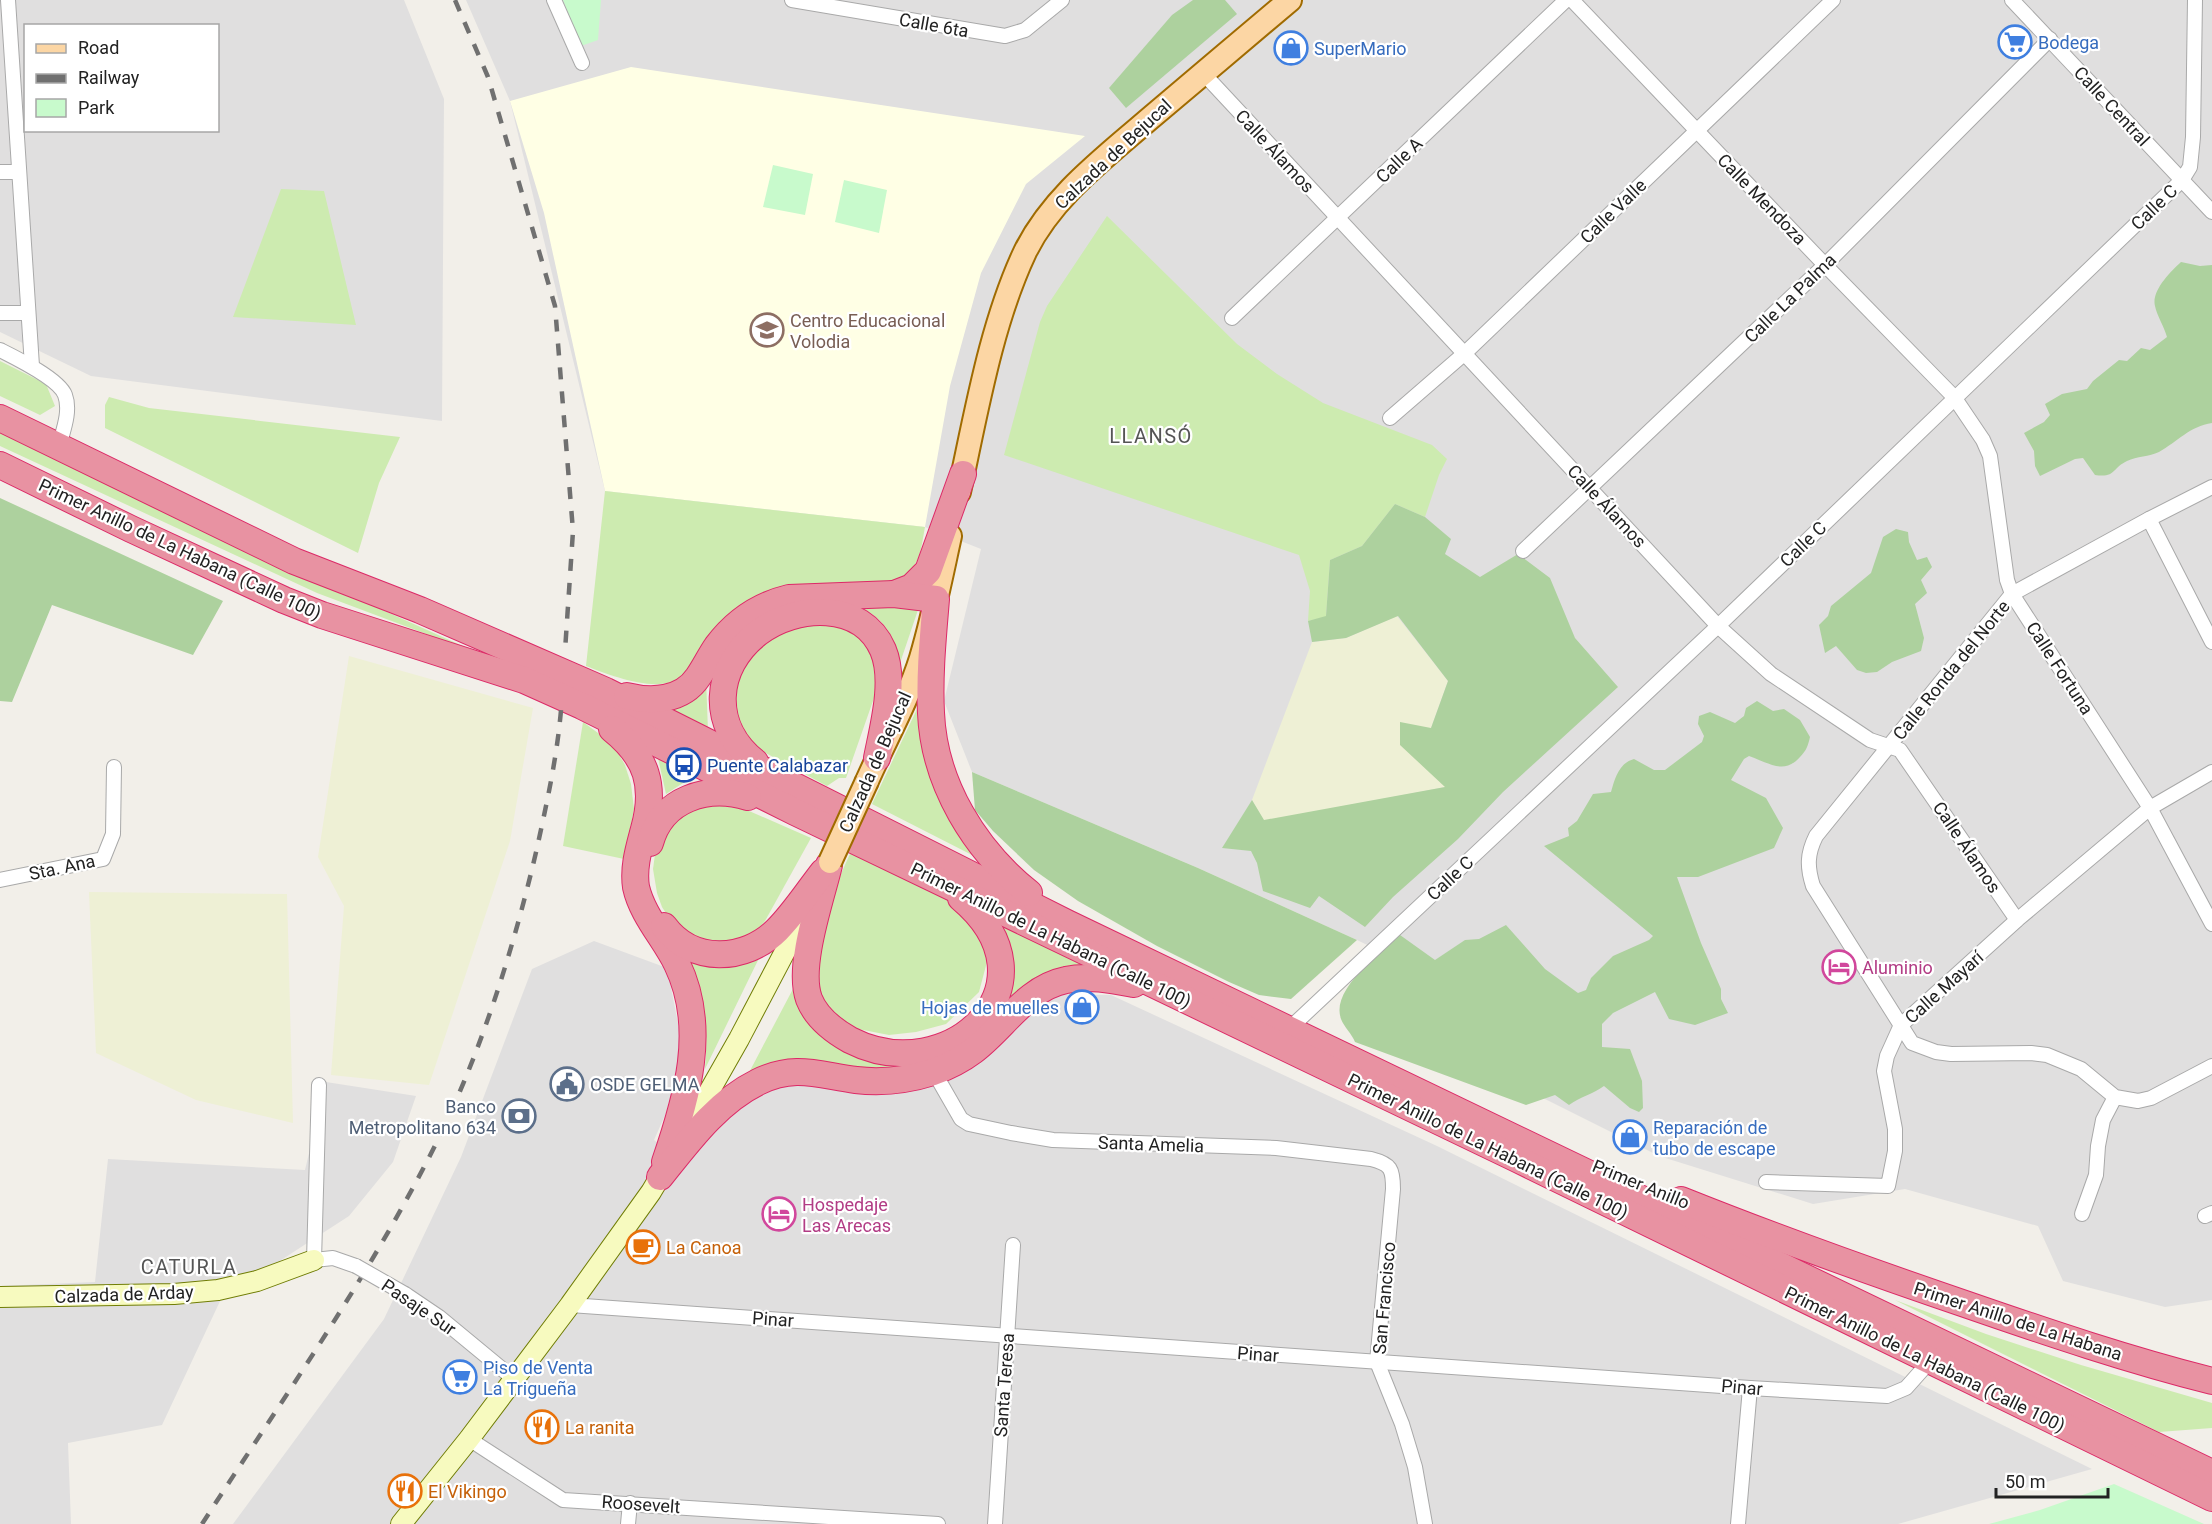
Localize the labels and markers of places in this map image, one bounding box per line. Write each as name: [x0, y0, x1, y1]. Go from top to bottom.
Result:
supermarket icon: Bodega: [1997, 24, 2033, 60]
shop icon: SuperMario: [1273, 30, 1309, 66]
place label: Bodega: [2038, 32, 2099, 53]
place label: SuperMario: [1314, 38, 1407, 59]
place label: Centro Educacional Volodia: [790, 310, 945, 352]
school or university icon: Centro Educacional Volodia: [749, 312, 785, 348]
bus stop icon: Puente Calabazar: [666, 747, 702, 783]
place label: Puente Calabazar: [707, 755, 848, 776]
hotel icon: Aluminio: [1821, 949, 1857, 985]
place label: Aluminio: [1862, 957, 1933, 978]
shop icon: Hojas de muelles: [1064, 989, 1100, 1025]
place label: Hojas de muelles: [921, 997, 1059, 1018]
public building icon: OSDE GELMA: [549, 1066, 585, 1102]
place label: OSDE GELMA: [590, 1074, 700, 1095]
place label: Banco Metropolitano 634: [349, 1096, 496, 1138]
bank icon: Banco Metropolitano 634: [501, 1098, 537, 1134]
place label: Reparación de tubo de escape: [1653, 1117, 1776, 1159]
shop icon: Reparación de tubo de escape: [1612, 1119, 1648, 1155]
place label: Hospedaje Las Arecas: [802, 1194, 891, 1236]
hotel icon: Hospedaje Las Arecas: [761, 1196, 797, 1232]
cafe icon: La Canoa: [625, 1229, 661, 1265]
place label: La Canoa: [666, 1237, 741, 1258]
place label: Piso de Venta La Trigueña: [483, 1357, 593, 1399]
supermarket icon: Piso de Venta La Trigueña: [442, 1359, 478, 1395]
restaurant icon: La ranita: [524, 1409, 560, 1445]
place label: La ranita: [565, 1417, 635, 1438]
restaurant icon: El Vikingo: [387, 1473, 423, 1509]
place label: El Vikingo: [428, 1481, 507, 1502]

